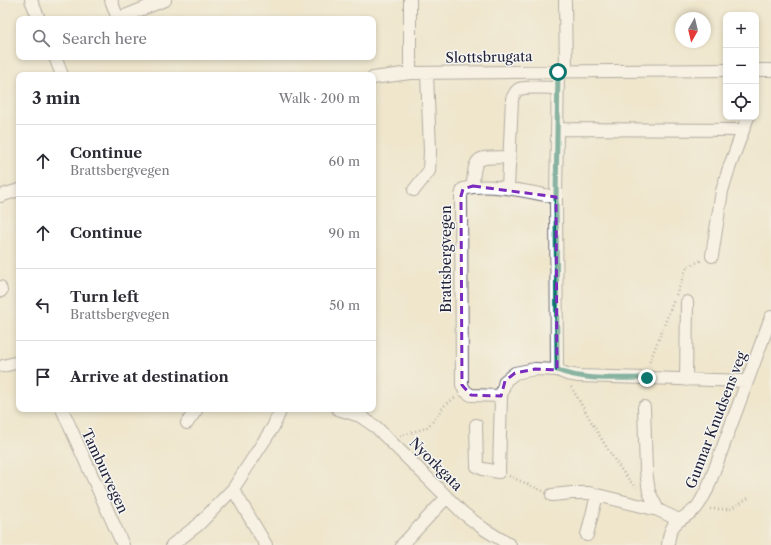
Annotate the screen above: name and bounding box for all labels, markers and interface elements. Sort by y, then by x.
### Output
north arrow [675,12,711,48]
map controls [723,12,759,120]
button: + [723,12,759,48]
search box [16,16,376,60]
icon: search [30,27,52,49]
text: Search here [62,29,147,48]
street label: Slottsbrugata [445,47,533,67]
button: − [723,48,759,84]
route start [549,63,567,81]
button: locate [723,84,759,120]
text: 3 min [32,88,81,108]
text: Walk · 200 m [279,90,360,106]
text: Continue [70,143,142,162]
icon: ahead [32,150,54,172]
text: 60 m [329,153,360,169]
text: Brattsbergvegen [70,162,170,178]
street label: Brattsbergvegen [437,205,455,313]
icon: ahead [32,222,54,244]
text: Continue [70,223,142,242]
text: 90 m [329,225,360,241]
text: Turn left [70,287,139,306]
icon: left [32,294,54,316]
text: 50 m [329,297,360,313]
text: Brattsbergvegen [70,306,170,322]
street label: Gunnar Knudsens veg [682,348,751,491]
icon: arrive [32,366,54,388]
text: Arrive at destination [70,367,229,386]
route end [638,369,656,387]
street label: Tamburvegen [78,426,133,516]
street label: Nyorkgata [406,434,467,495]

